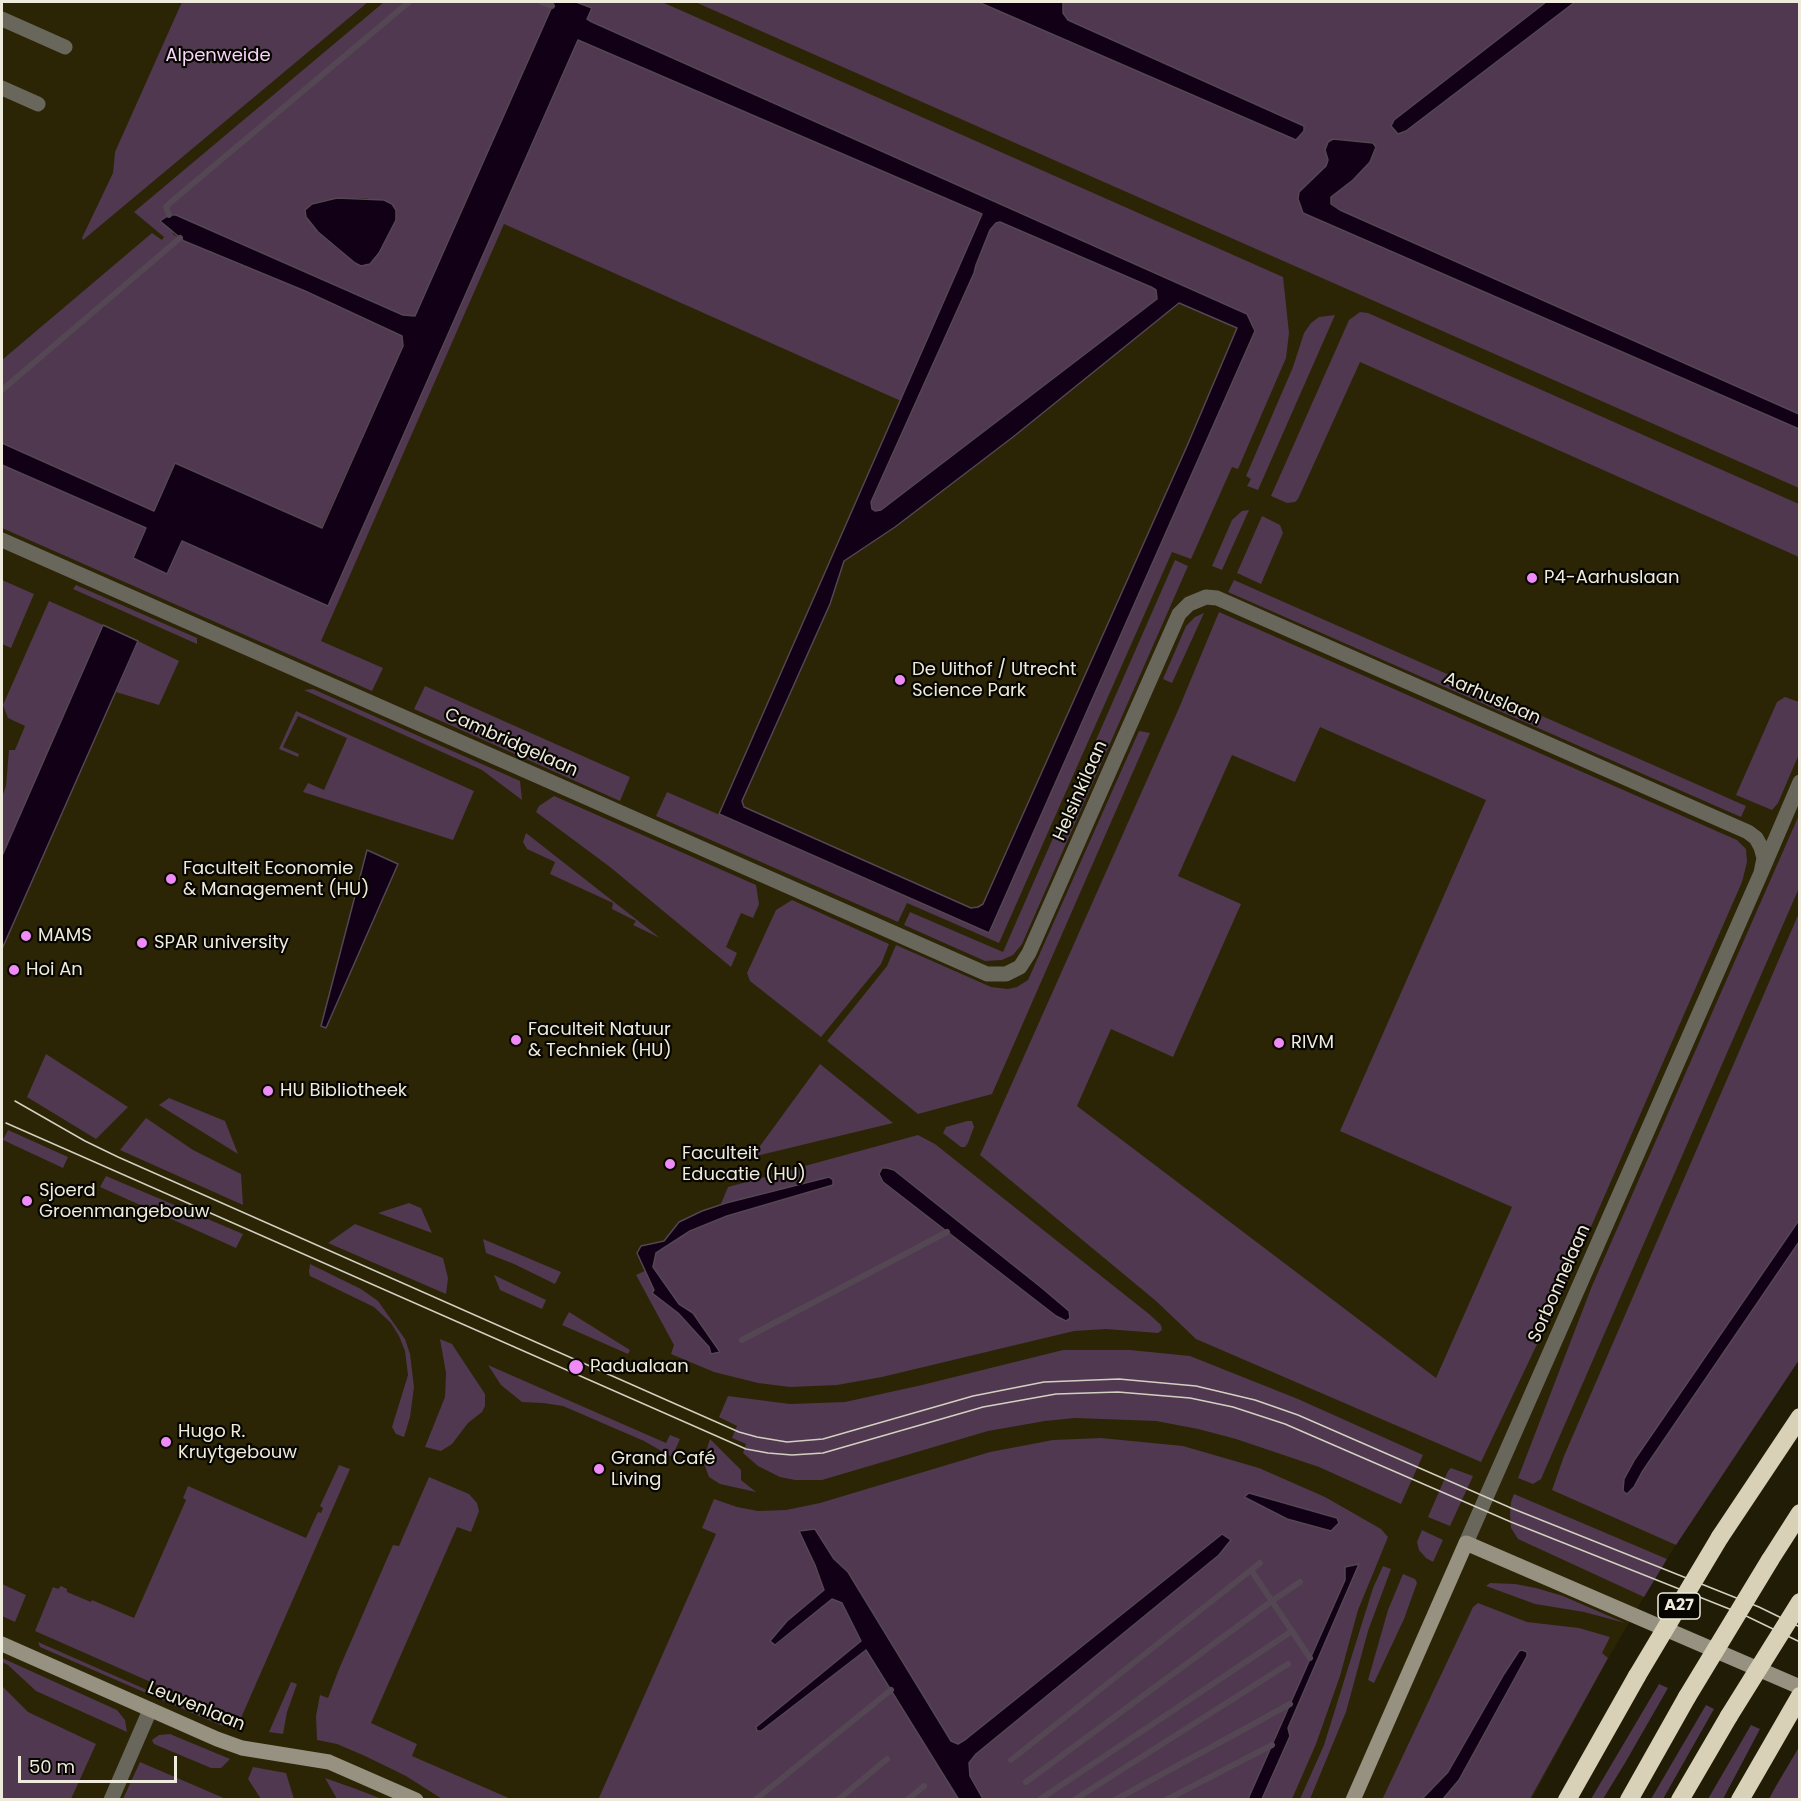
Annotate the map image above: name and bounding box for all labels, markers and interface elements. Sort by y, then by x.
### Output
park label: Alpenweide [165,45,271,67]
place label: P4-Aarhuslaan [1544,567,1679,589]
marker: P4-Aarhuslaan [1525,571,1539,585]
place label: De Uithof / Utrecht Science Park [912,659,1077,702]
street label: Aarhuslaan [1440,668,1544,730]
marker: De Uithof / Utrecht Science Park [893,673,907,687]
street label: Cambridgelaan [441,704,581,782]
street label: Helsinkilaan [1049,738,1113,844]
place label: Faculteit Economie & Management (HU) [183,858,369,900]
marker: Faculteit Economie & Management (HU) [164,872,178,886]
place label: MAMS [38,925,92,947]
marker: MAMS [19,929,33,943]
place label: SPAR university [154,932,289,954]
marker: SPAR university [135,936,149,950]
place label: Hoi An [26,959,83,981]
marker: Hoi An [7,963,21,977]
place label: Faculteit Natuur & Techniek (HU) [528,1019,672,1062]
place label: RIVM [1291,1032,1334,1054]
marker: Faculteit Natuur & Techniek (HU) [509,1033,523,1047]
marker: RIVM [1272,1036,1286,1050]
place label: HU Bibliotheek [280,1080,407,1102]
marker: HU Bibliotheek [261,1084,275,1098]
place label: Faculteit Educatie (HU) [682,1143,806,1186]
marker: Faculteit Educatie (HU) [663,1157,677,1171]
place label: Sjoerd Groenmangebouw [39,1180,209,1222]
marker: Sjoerd Groenmangebouw [20,1194,34,1208]
street label: Sorbonnelaan [1524,1222,1596,1346]
place label: Padualaan [590,1356,689,1378]
marker: Padualaan [567,1358,585,1376]
place label: Hugo R. Kruytgebouw [178,1421,297,1464]
marker: Hugo R. Kruytgebouw [159,1435,173,1449]
place label: Grand Café Living [611,1448,716,1490]
marker: Grand Café Living [592,1462,606,1476]
road number: A27 [1658,1593,1700,1619]
street label: Leuvenlaan [144,1678,248,1736]
scale bar [21,1744,180,1782]
text: 50 m [29,1754,75,1779]

